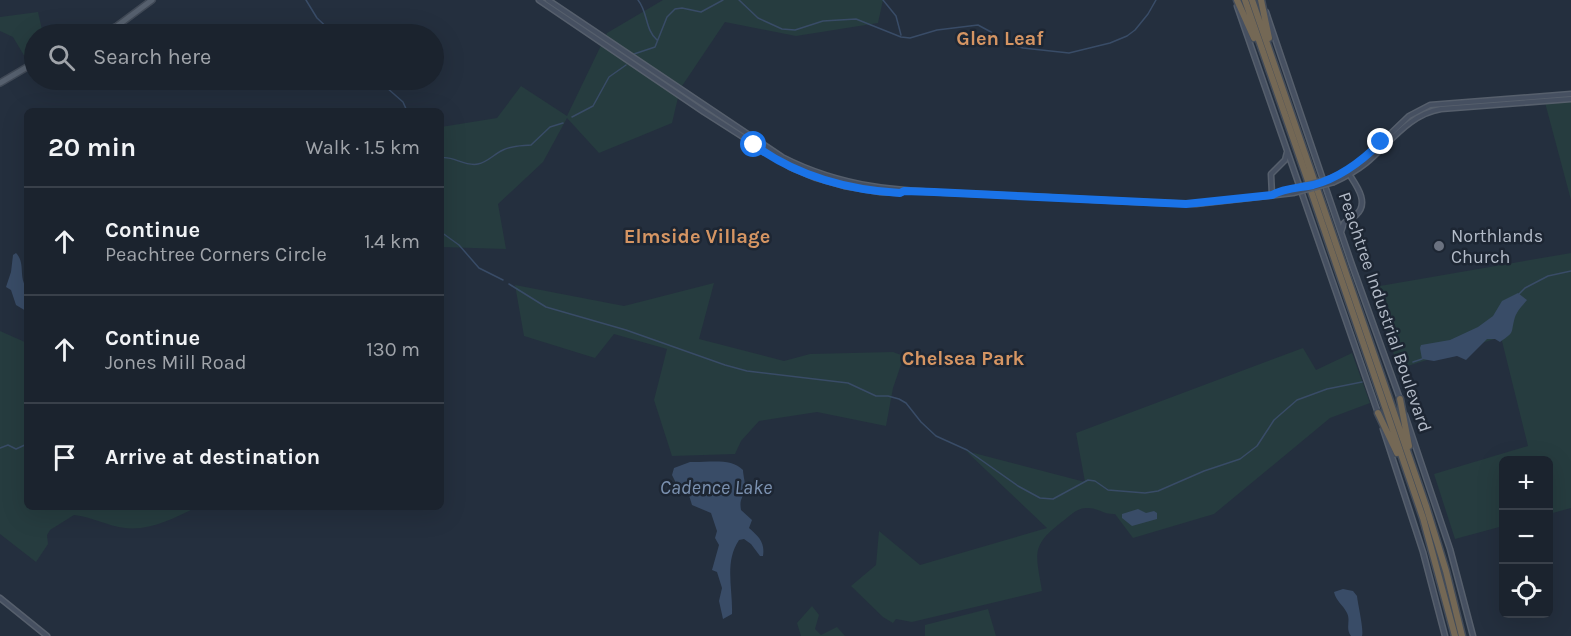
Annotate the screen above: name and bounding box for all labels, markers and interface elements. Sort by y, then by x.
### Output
search box [24,24,444,90]
district label: Glen Leaf [956,27,1044,50]
icon: search [45,41,78,74]
text: Search here [93,44,211,70]
route end [1367,128,1393,154]
route start [740,131,766,157]
text: 20 min [48,132,136,163]
text: Walk · 1.5 km [306,136,420,159]
street label: Peachtree Industrial Boulevard [1334,189,1436,435]
text: Continue [105,217,200,243]
icon: ahead [48,225,81,258]
district label: Elmside Village [624,225,770,248]
place label: Northlands Church [1451,225,1543,268]
text: 1.4 km [364,230,420,253]
marker: Northlands Church [1432,239,1446,253]
text: Peachtree Corners Circle [105,243,327,266]
text: Continue [105,325,200,351]
icon: ahead [48,333,81,366]
text: 130 m [366,338,420,361]
district label: Chelsea Park [902,347,1025,370]
text: Jones Mill Road [105,351,247,374]
icon: arrive [48,441,81,474]
text: Arrive at destination [105,444,320,470]
map controls [1499,456,1553,618]
button: + [1499,456,1553,510]
water label: Cadence Lake [660,476,772,499]
button: − [1499,510,1553,564]
button: locate [1499,564,1553,618]

